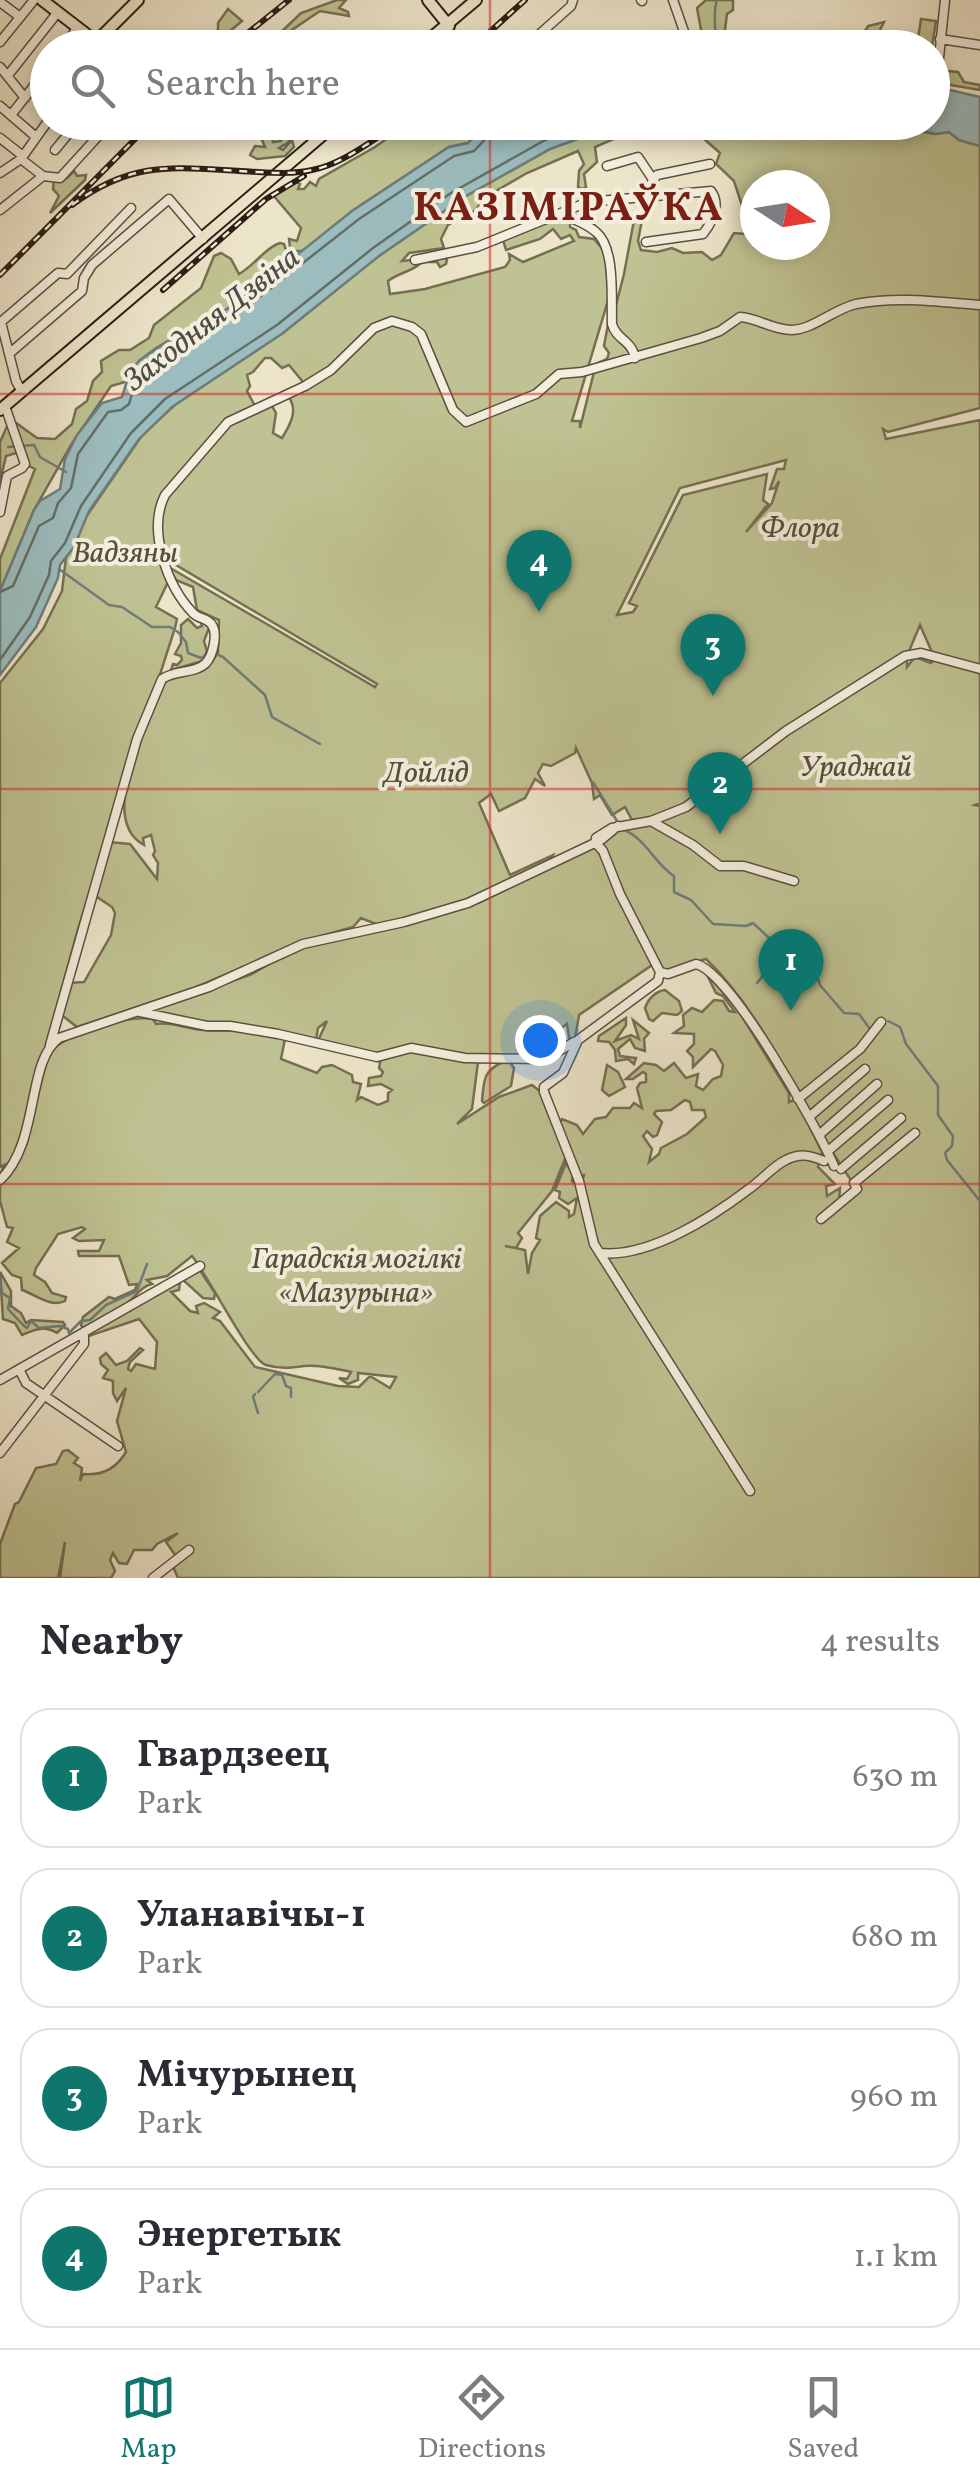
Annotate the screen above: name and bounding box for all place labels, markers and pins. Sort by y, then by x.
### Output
pin: 4 [506,530,572,612]
pin: 3 [680,614,746,696]
pin: 2 [688,752,752,834]
pin: 1 [758,928,824,1011]

